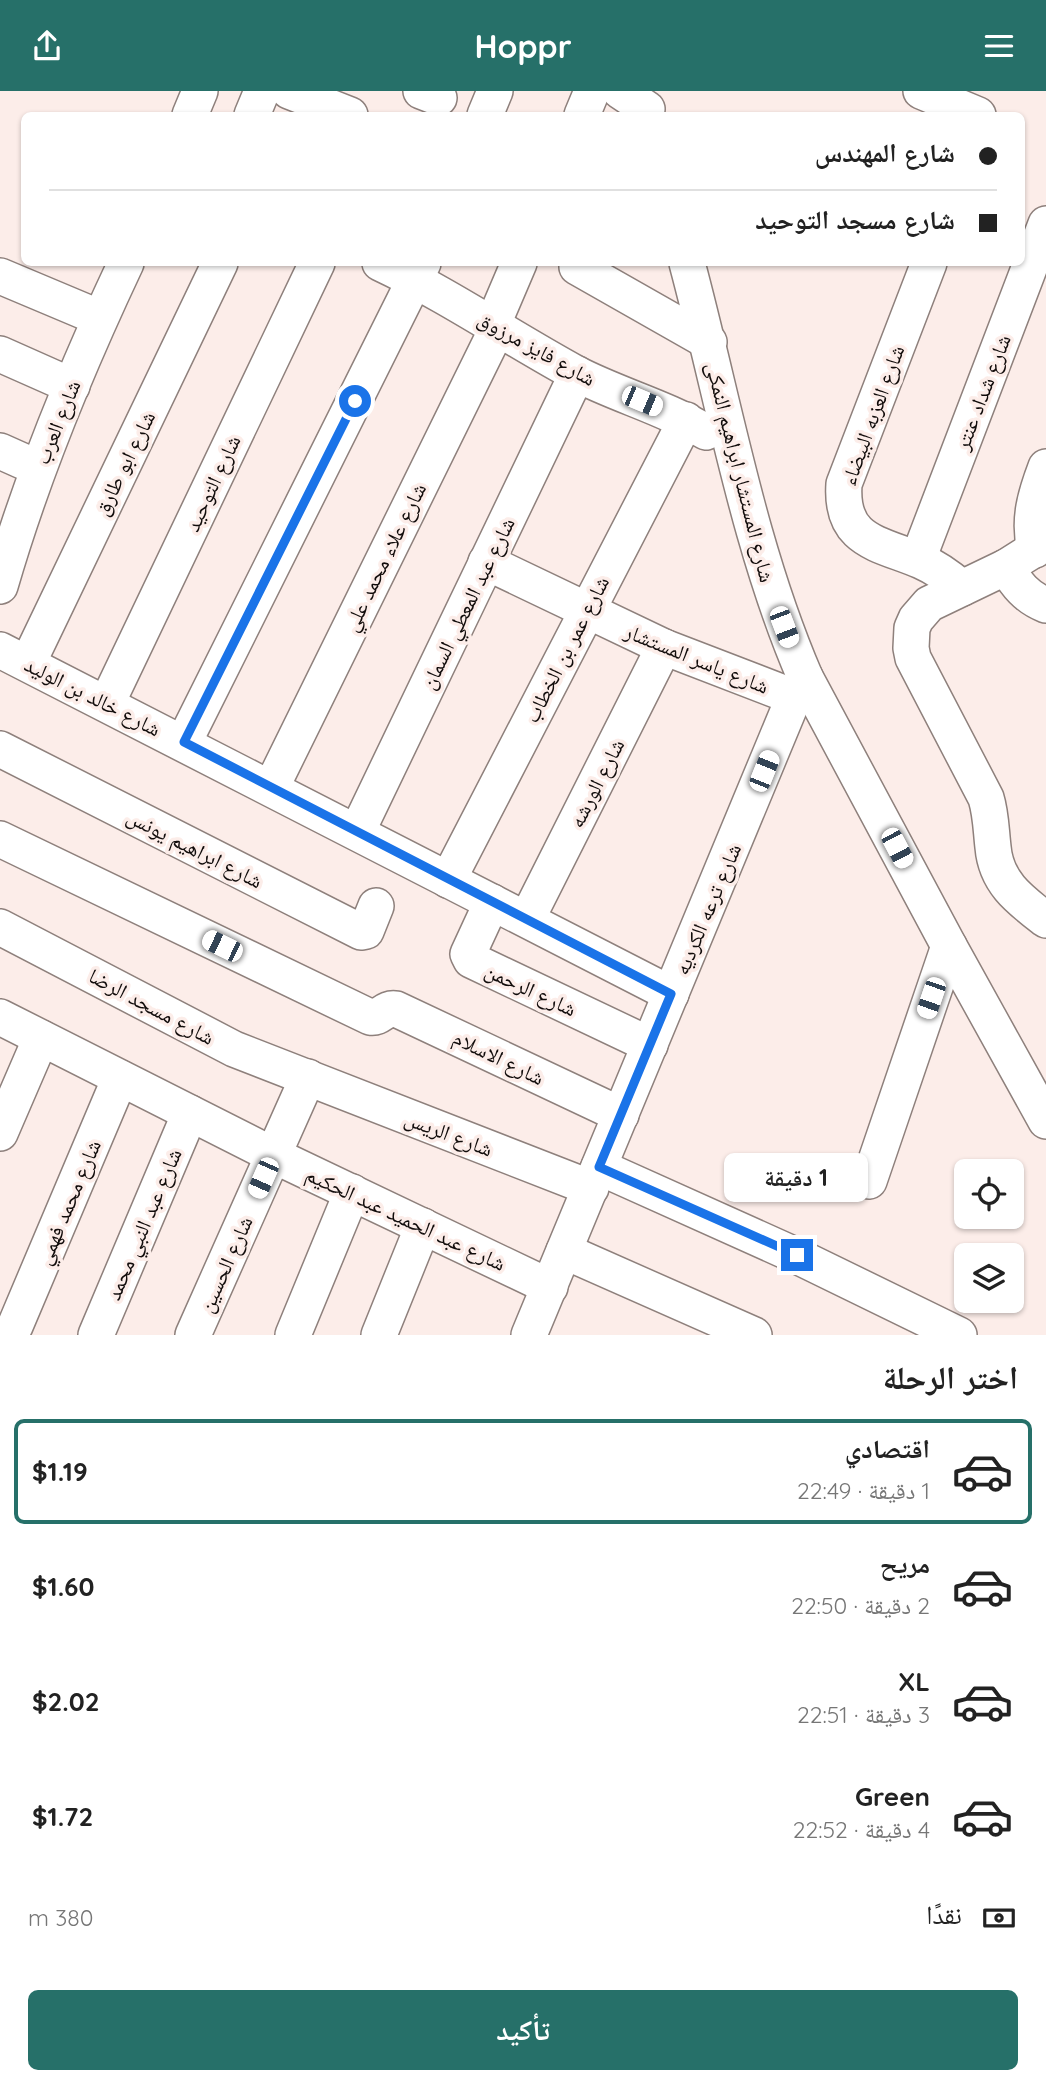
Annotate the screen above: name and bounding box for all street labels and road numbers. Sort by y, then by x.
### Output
street label: شارع فايز مرزوق [473,305,601,392]
street label: شارع شداد عنتر [948,331,1017,455]
street label: شارع العزبه البيضاء [835,341,910,489]
street label: شارع المستشار ابراهيم النمكى [699,359,781,585]
street label: شارع العرب [28,376,87,468]
street label: شارع ابو طارق [88,407,161,520]
street label: شارع التوحيد [178,431,247,536]
street label: شارع علاء محمد علي [337,478,435,637]
street label: شارع عبد المعطي السمان [414,513,524,695]
street label: شارع عمر بن الخطاب [518,571,615,727]
street label: شارع ياسر المستشار [620,617,773,700]
street label: شارع خالد بن الوليد [20,650,166,742]
street label: شارع الورشه [563,734,630,832]
street label: شارع ابراهيم يونس [122,803,267,895]
street label: شارع ترعه الكرديه [668,839,747,979]
street label: شارع الرحمن [481,957,581,1022]
street label: شارع مسجد الرضا [84,962,219,1051]
street label: شارع الاسلام [448,1024,549,1092]
street label: شارع الريس [401,1104,497,1163]
street label: شارع محمد فهمي [30,1135,110,1270]
street label: شارع عبد النبي محمد [99,1144,191,1305]
street label: شارع عبد الحميد عبد الحكيم [301,1160,510,1278]
street label: شارع الحسين [192,1212,259,1317]

